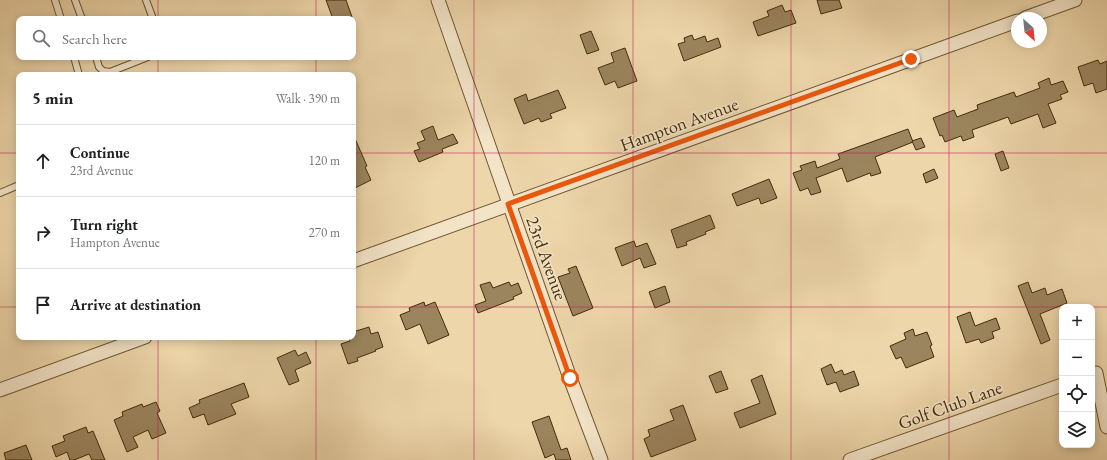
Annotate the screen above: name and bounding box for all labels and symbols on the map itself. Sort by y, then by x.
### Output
north arrow [1011,12,1047,48]
route end [902,50,920,68]
street label: Hampton Avenue [617,92,741,156]
street label: 23rd Avenue [521,213,573,303]
route start [561,369,579,387]
street label: Golf Club Lane [895,376,1005,434]

